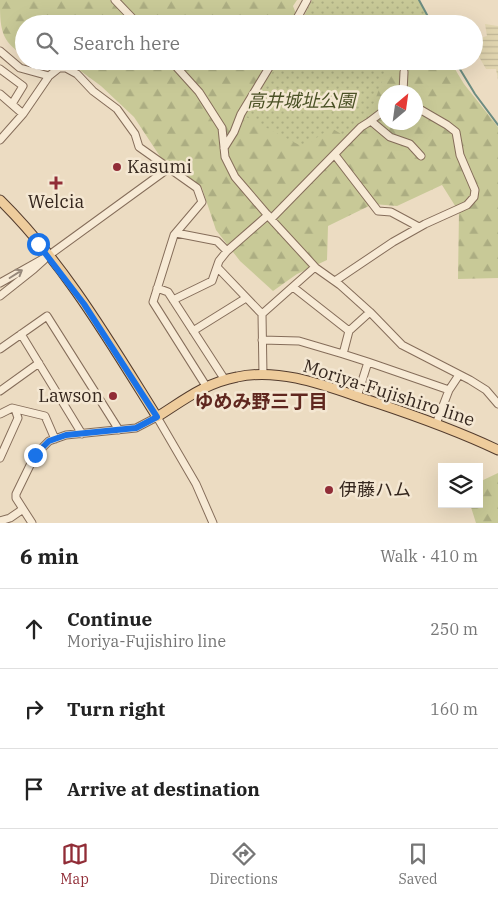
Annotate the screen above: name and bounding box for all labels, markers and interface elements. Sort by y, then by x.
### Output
search box [15,15,483,70]
icon: search [33,29,61,57]
text: Search here [73,31,180,55]
north arrow [378,85,423,130]
park label: 高井城址公園 [247,89,358,112]
place label: Kasumi [127,155,192,178]
marker: Kasumi [111,161,123,173]
marker: Welcia [50,177,62,189]
place label: Welcia [28,190,84,213]
route start [27,233,50,256]
one-way arrow [8,268,22,278]
street label: Moriya-Fujishiro line [300,354,478,431]
place label: Lawson [38,384,103,407]
district label: ゆめみ野三丁目 [194,389,328,413]
marker: Lawson [107,390,119,402]
route end [24,444,47,467]
map controls [438,463,483,508]
button: layers [438,463,483,508]
place label: 伊藤ハム [339,478,411,501]
marker: 伊藤ハム [323,484,335,496]
text: 6 min [20,542,79,570]
text: Walk · 410 m [380,546,478,566]
text: Continue [67,607,152,631]
icon: ahead [20,615,48,643]
text: 250 m [430,619,478,639]
text: Moriya-Fujishiro line [67,631,226,651]
icon: right [20,695,48,723]
text: Turn right [67,697,165,721]
text: 160 m [430,699,478,719]
icon: arrive [20,775,48,803]
text: Arrive at destination [67,777,260,801]
tab: Map [60,840,89,888]
tab: Directions [209,840,278,888]
tab: Saved [398,840,438,888]

